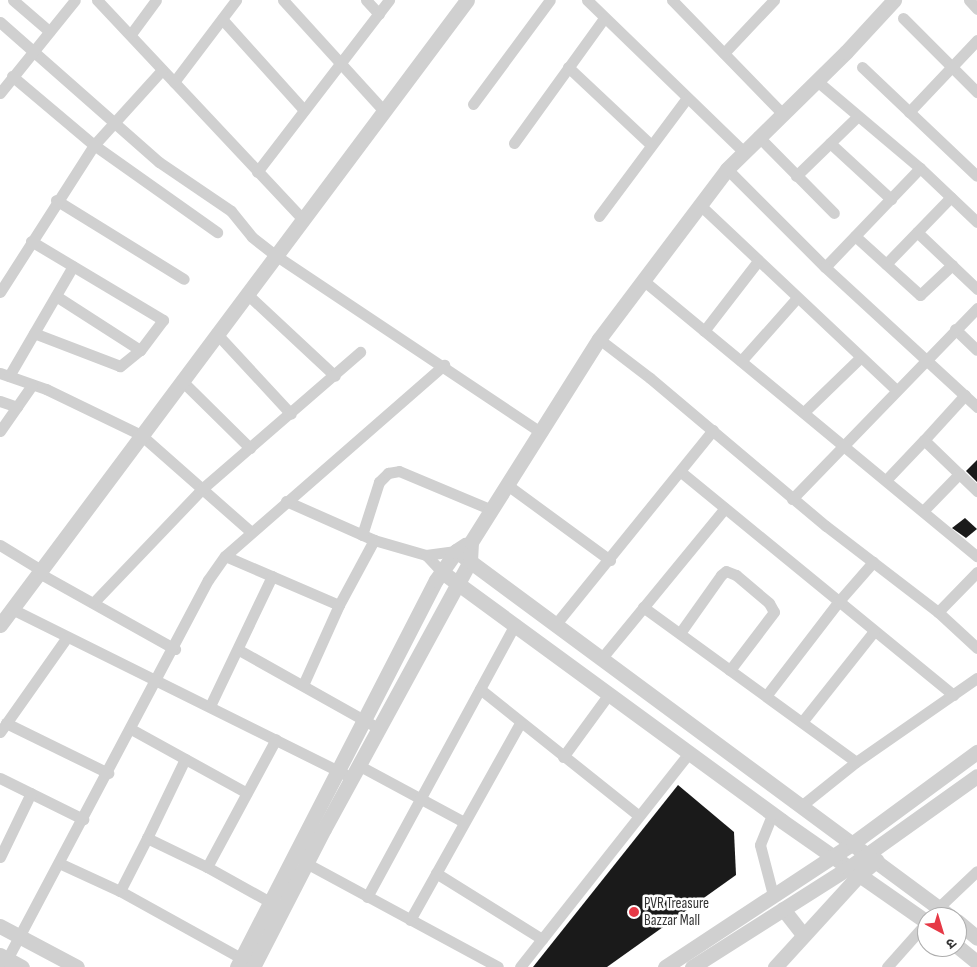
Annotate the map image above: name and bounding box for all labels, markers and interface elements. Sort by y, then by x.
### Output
place label: PVR Treasure Bazzar Mall [644,894,709,929]
marker: PVR Treasure Bazzar Mall [628,906,640,918]
north arrow [917,907,967,957]
text: उ [943,934,960,952]

